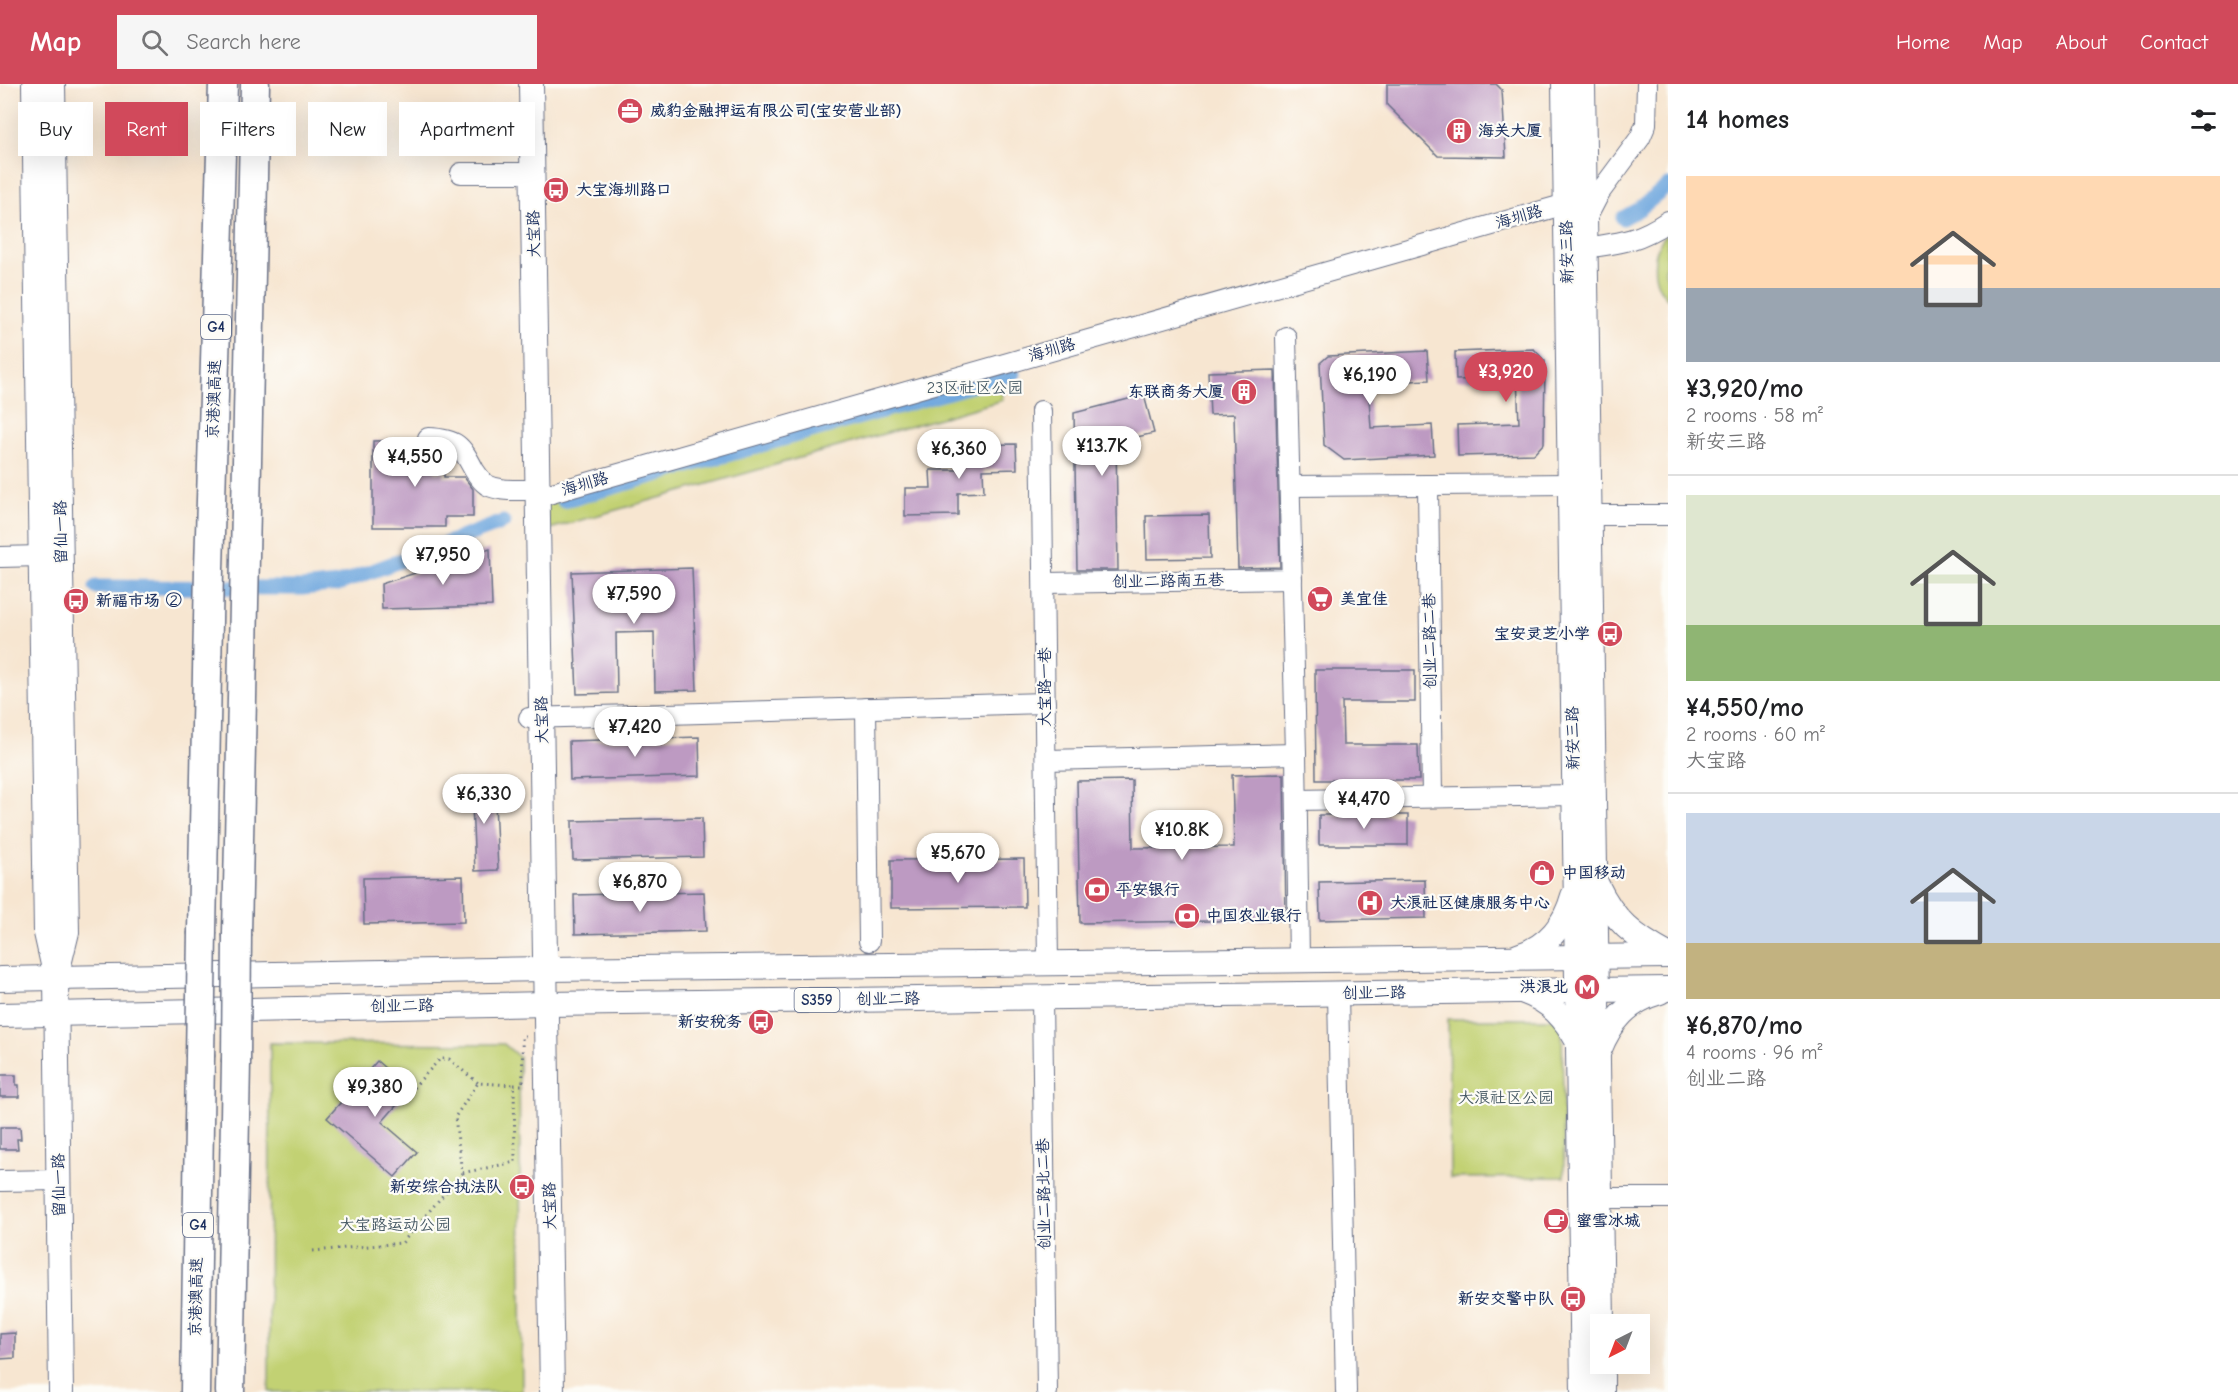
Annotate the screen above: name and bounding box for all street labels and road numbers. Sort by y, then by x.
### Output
street label: 海圳路 [1493,202,1545,232]
street label: 大宝路 [525,210,543,258]
street label: 新安三路 [1557,220,1577,284]
road number: G4 [201,315,231,339]
street label: 海圳路 [1026,335,1078,365]
street label: 京港澳高速 [204,359,224,439]
street label: 海圳路 [559,469,611,499]
street label: 留仙一路 [51,500,71,564]
street label: 创业二路南五巷 [1112,571,1224,591]
street label: 创业二路二巷 [1420,593,1440,689]
street label: 大宝路一巷 [1036,647,1054,727]
street label: 大宝路 [533,696,551,744]
street label: 新安三路 [1563,706,1583,770]
street label: 创业二路 [1342,983,1406,1003]
road number: S359 [794,988,840,1012]
street label: 创业二路 [856,989,920,1009]
street label: 创业二路 [370,996,434,1016]
street label: 创业二路北二巷 [1034,1138,1054,1250]
street label: 留仙一路 [49,1153,69,1217]
street label: 大宝路 [541,1182,559,1230]
road number: G4 [183,1213,213,1237]
street label: 京港澳高速 [186,1257,206,1337]

